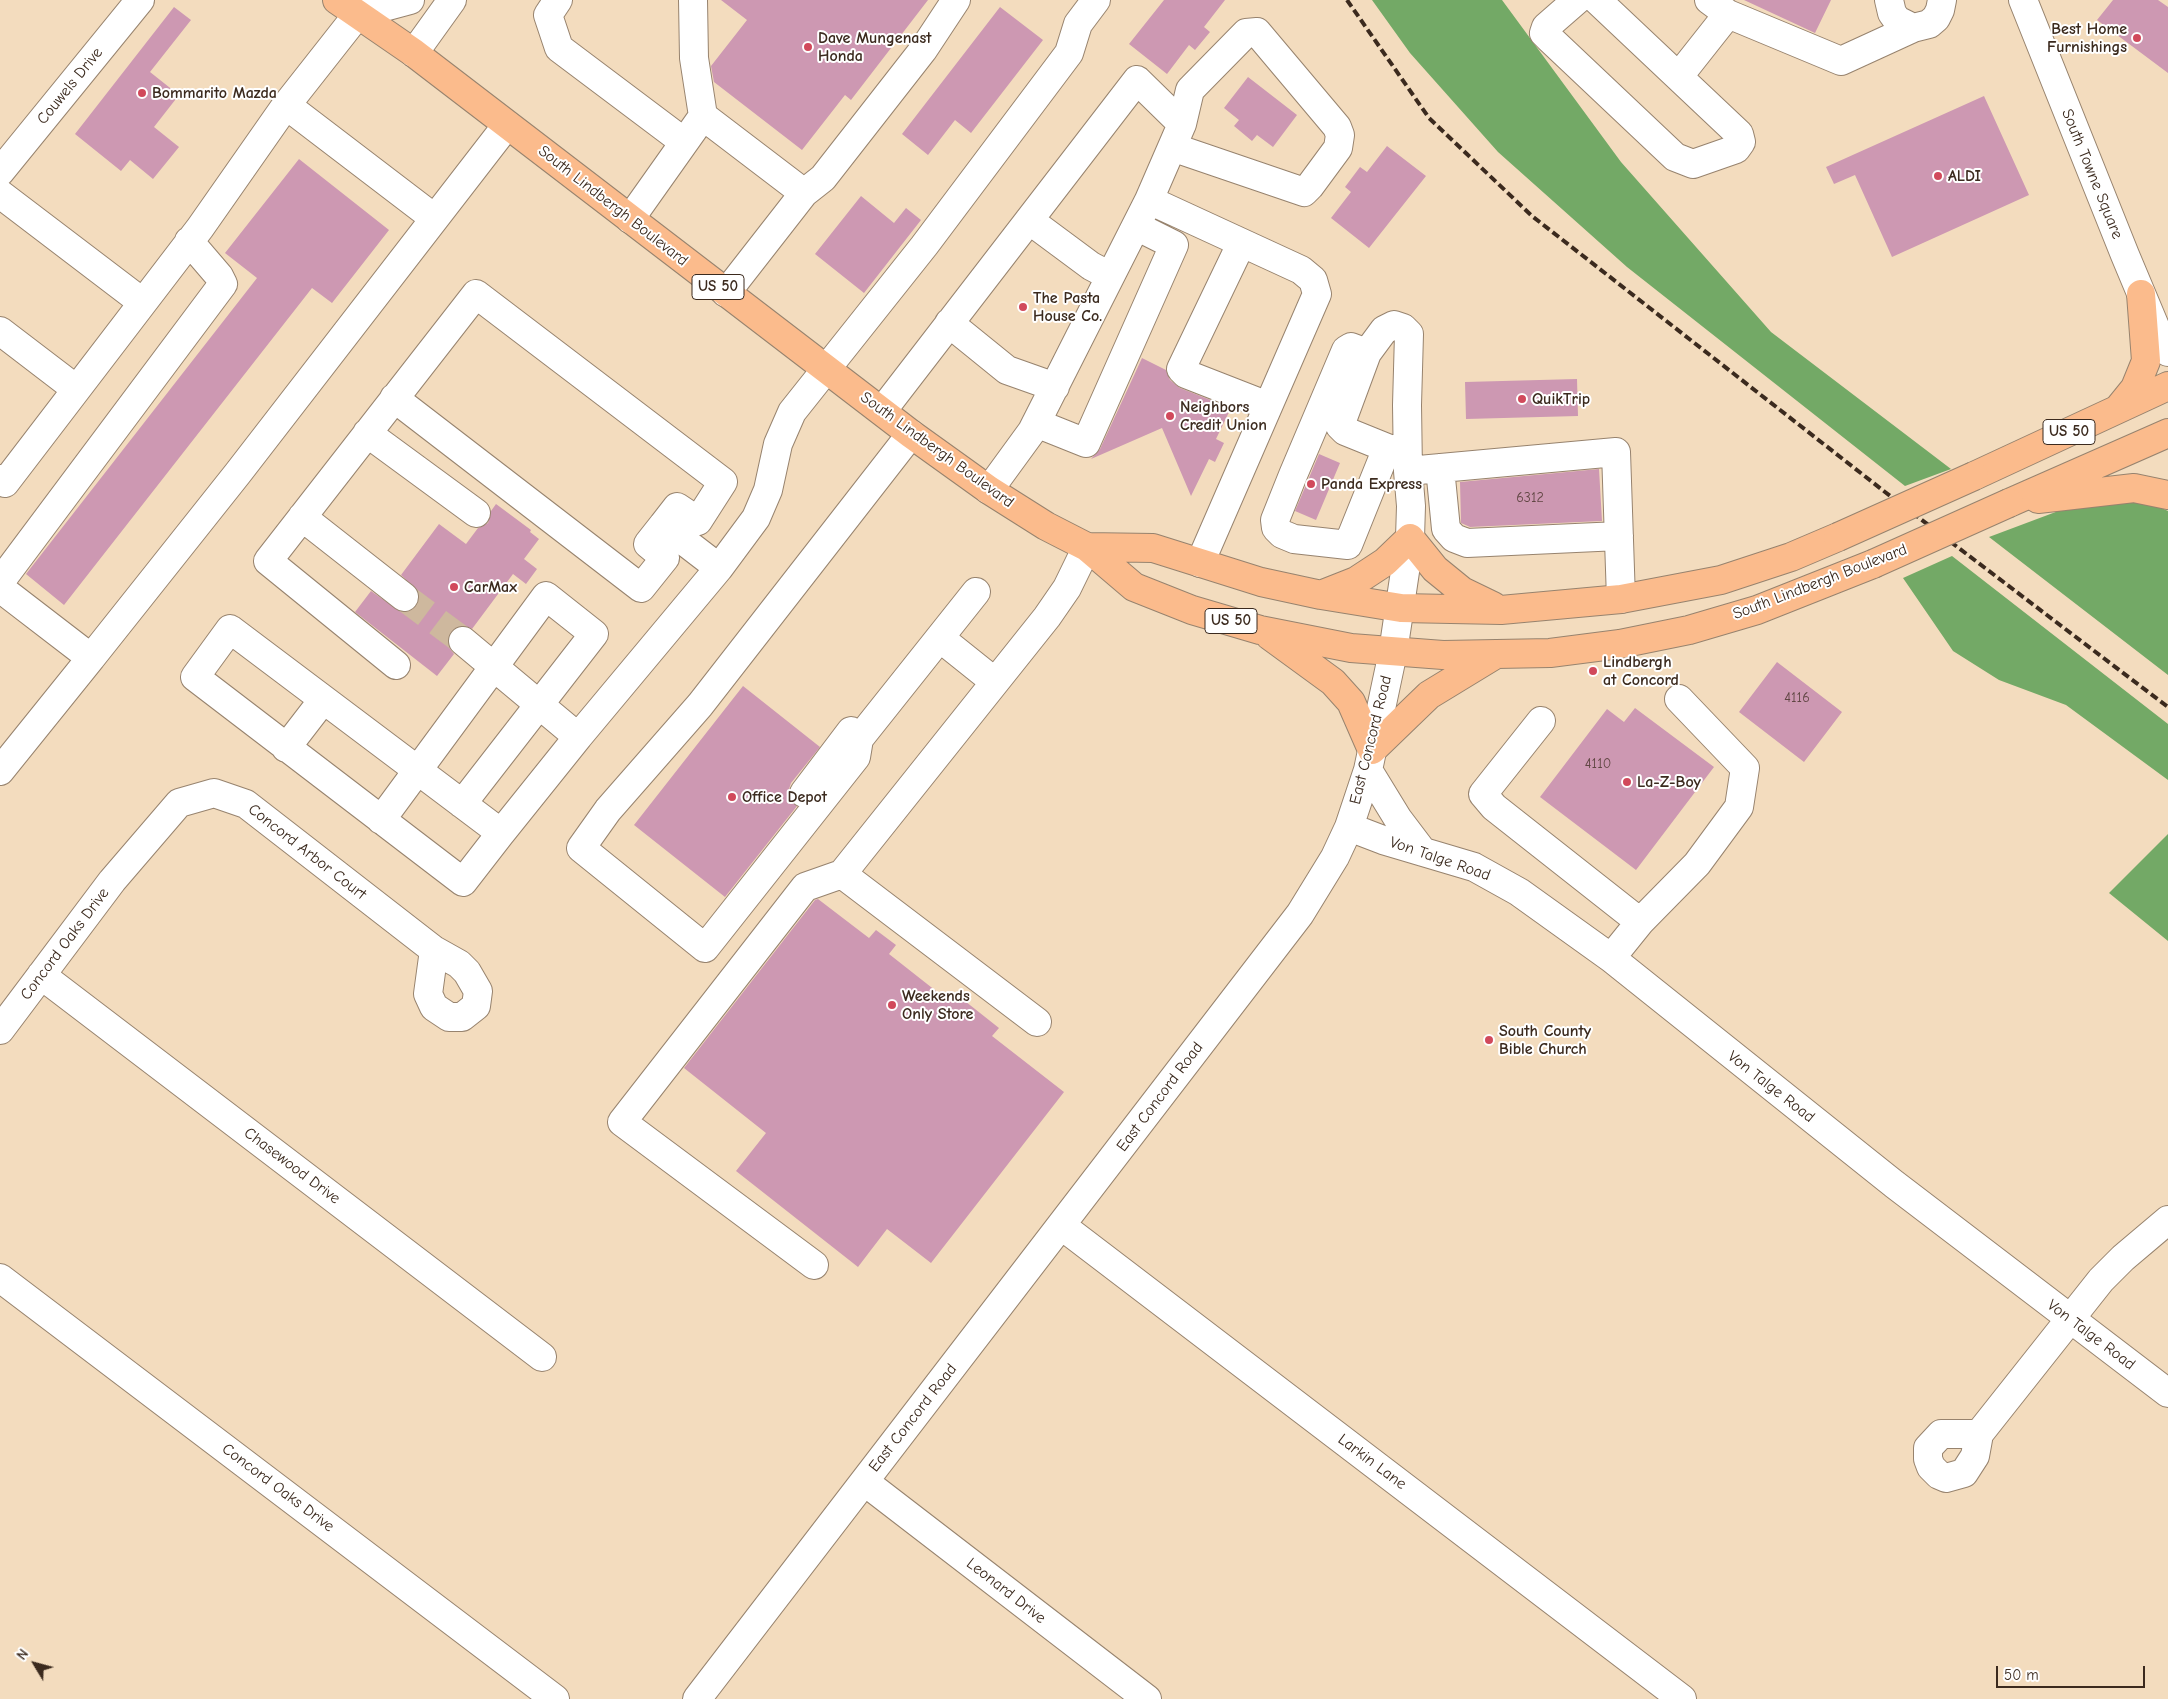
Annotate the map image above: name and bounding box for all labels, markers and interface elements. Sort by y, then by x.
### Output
place label: Best Home Furnishings [2047,19,2127,57]
place label: Dave Mungenast Honda [818,28,932,66]
marker: Best Home Furnishings [2131,32,2143,44]
marker: Dave Mungenast Honda [802,41,814,53]
street label: Couwels Drive [33,44,107,128]
place label: Bommarito Mazda [152,83,277,103]
marker: Bommarito Mazda [136,87,148,99]
street label: South Towne Square [2057,106,2127,242]
street label: South Lindbergh Boulevard [534,142,692,270]
place label: ALDI [1948,166,1981,186]
marker: ALDI [1932,170,1944,182]
road number: US 50 [692,274,744,300]
place label: The Pasta House Co. [1033,288,1102,326]
marker: The Pasta House Co. [1017,301,1029,313]
street label: South Lindbergh Boulevard [857,388,1017,512]
place label: QuikTrip [1532,389,1590,409]
marker: QuikTrip [1516,393,1528,405]
place label: Neighbors Credit Union [1180,397,1267,435]
marker: Neighbors Credit Union [1164,410,1176,422]
road number: US 50 [2043,420,2095,444]
place label: Panda Express [1321,474,1422,494]
marker: Panda Express [1305,478,1317,490]
house number: 6312 [1516,490,1544,506]
street label: South Lindbergh Boulevard [1730,540,1910,624]
place label: CarMax [464,577,517,597]
marker: CarMax [448,581,460,593]
road number: US 50 [1205,608,1257,634]
place label: Lindbergh at Concord [1603,652,1679,690]
marker: Lindbergh at Concord [1587,665,1599,677]
street label: East Concord Road [1346,674,1396,806]
house number: 4116 [1784,690,1810,706]
house number: 4110 [1585,756,1611,772]
place label: La-Z-Boy [1637,772,1701,792]
marker: La-Z-Boy [1621,776,1633,788]
place label: Office Depot [742,787,827,807]
marker: Office Depot [726,791,738,803]
street label: Concord Arbor Court [244,800,370,904]
street label: Von Talge Road [1387,833,1493,885]
street label: Concord Oaks Drive [16,884,114,1004]
place label: Weekends Only Store [902,986,973,1024]
marker: Weekends Only Store [886,999,898,1011]
place label: South County Bible Church [1499,1021,1591,1059]
marker: South County Bible Church [1483,1034,1495,1046]
street label: East Concord Road [1113,1038,1207,1156]
street label: Von Talge Road [1724,1047,1818,1127]
street label: Chasewood Drive [240,1124,344,1208]
street label: Von Talge Road [2043,1296,2139,1374]
street label: East Concord Road [865,1360,961,1476]
street label: Larkin Lane [1334,1430,1410,1494]
street label: Concord Oaks Drive [218,1439,338,1537]
street label: Leonard Drive [962,1554,1050,1628]
north arrow [10,1639,60,1689]
text: N [13,1646,32,1663]
scale bar [1998,1656,2147,1688]
text: 50 m [2004,1666,2039,1684]

